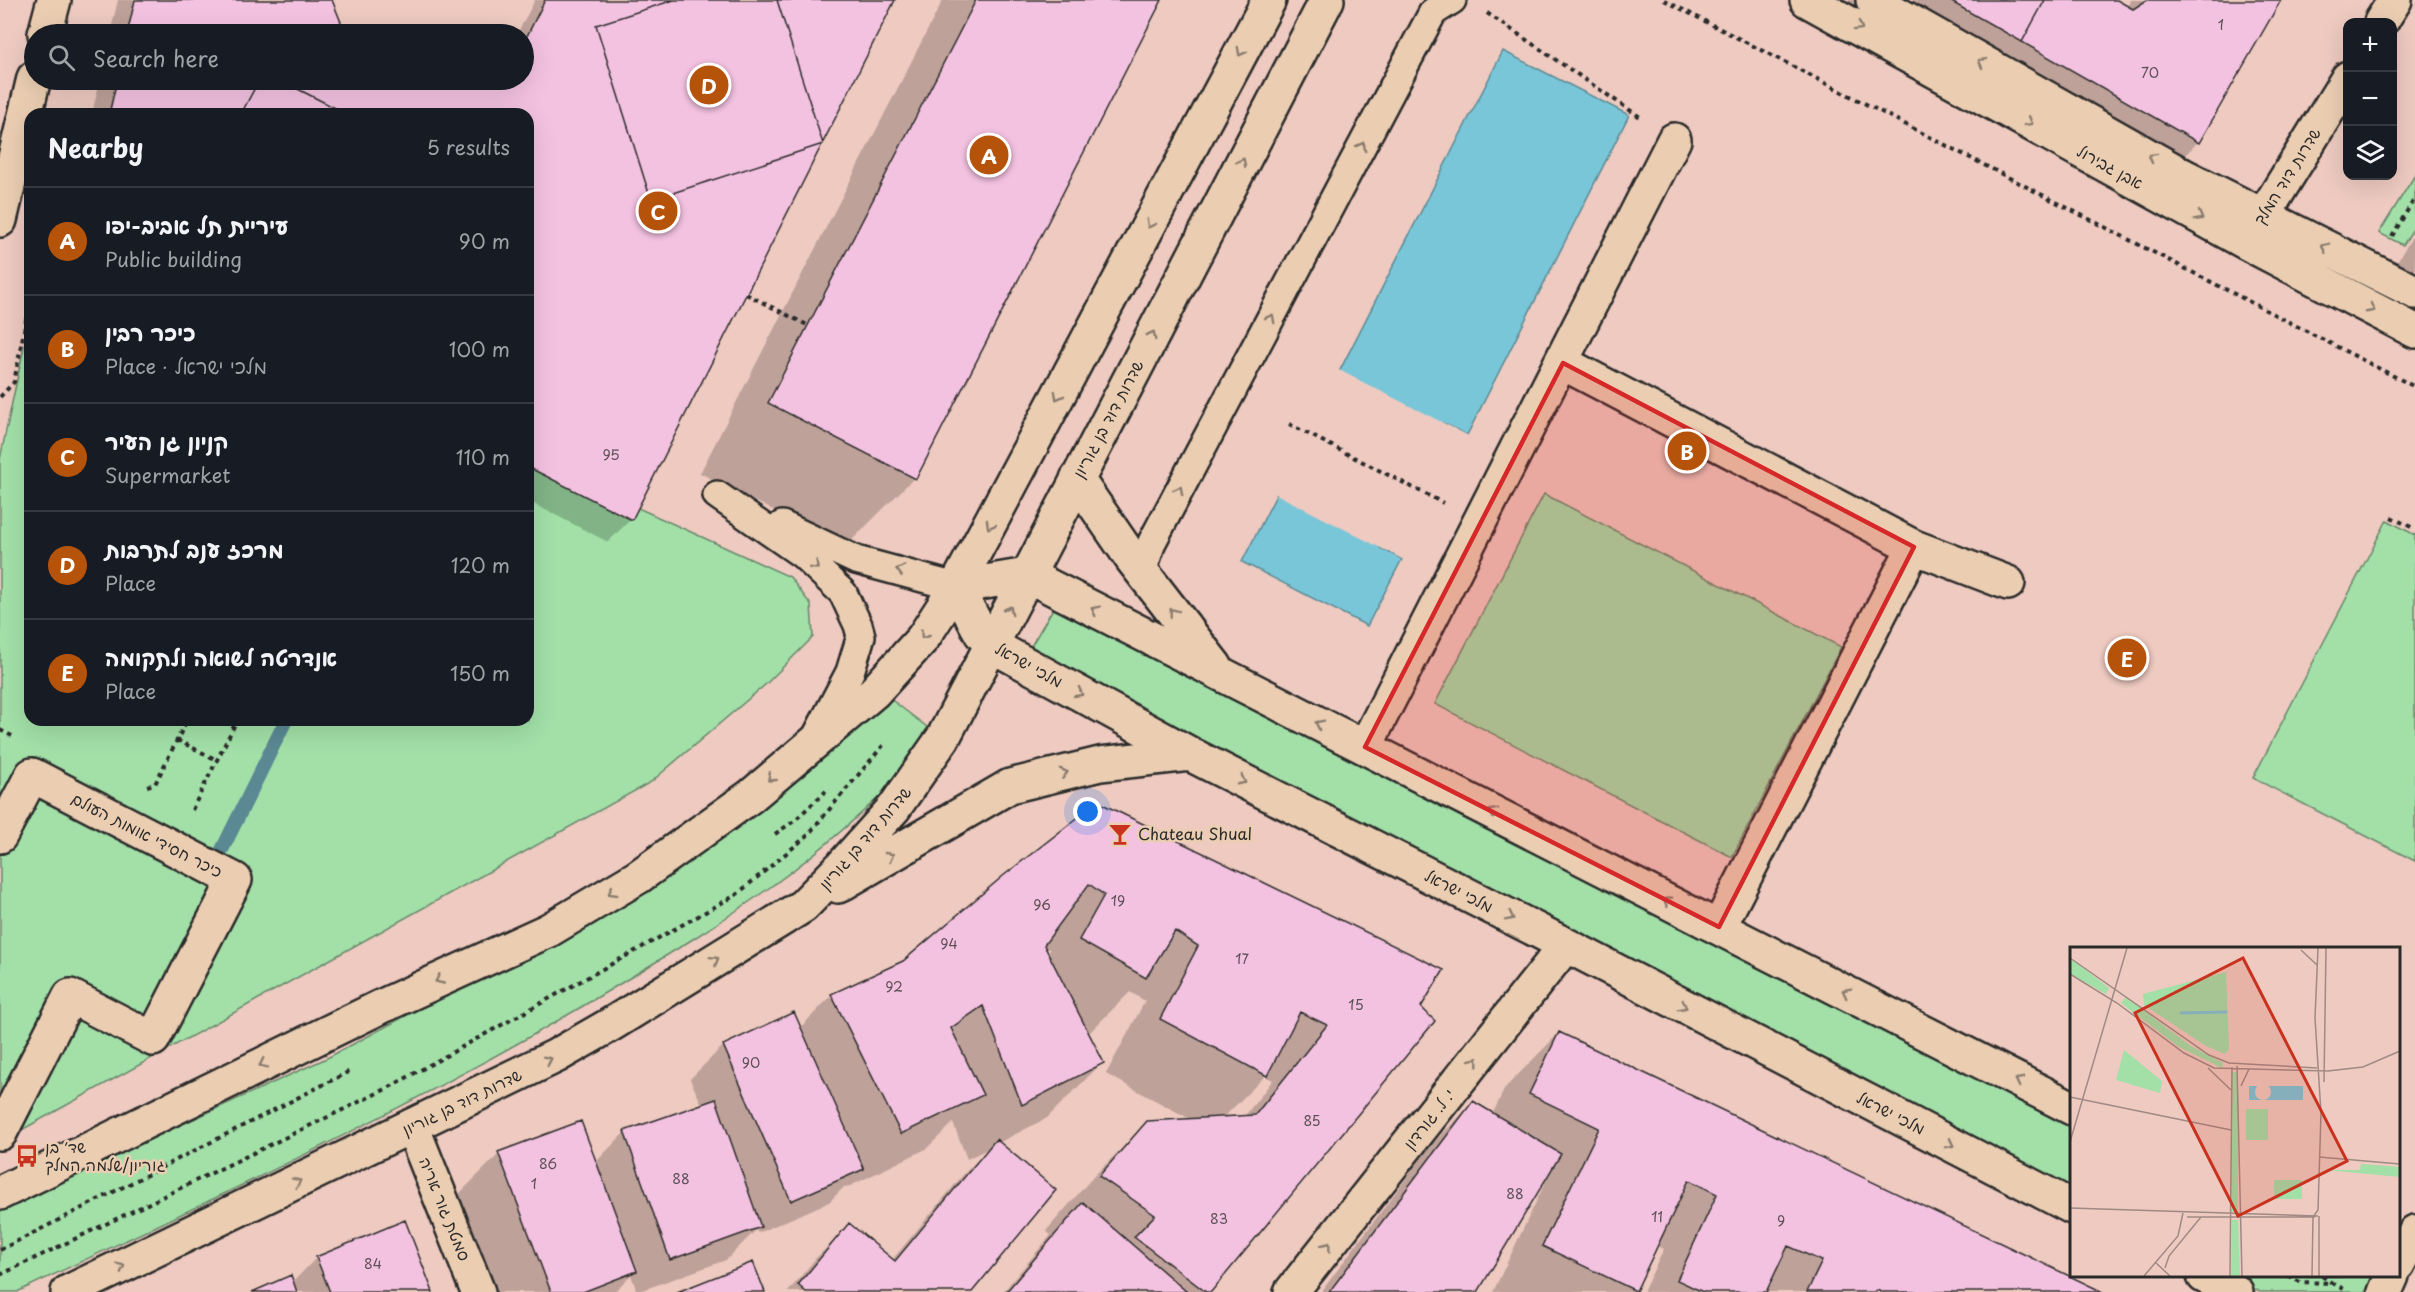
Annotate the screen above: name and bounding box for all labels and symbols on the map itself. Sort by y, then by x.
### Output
house number: 1 [2218,14,2224,35]
one-way arrow [1853,20,1863,31]
one-way arrow [1237,45,1248,56]
one-way arrow [1978,58,1988,69]
pin: D [690,62,728,107]
house number: 70 [2141,62,2159,83]
one-way arrow [2023,115,2033,126]
street label: שדרות דוד המלך [2247,122,2326,229]
pin: A [970,132,1008,178]
street label: אבן גבירול [2073,138,2148,194]
one-way arrow [1355,142,1366,152]
one-way arrow [2148,153,2158,165]
one-way arrow [1235,158,1246,169]
pin: C [638,188,678,234]
one-way arrow [2193,210,2204,221]
one-way arrow [1146,218,1157,228]
one-way arrow [2320,243,2331,255]
one-way arrow [2365,302,2376,313]
one-way arrow [1263,313,1275,324]
one-way arrow [1145,331,1156,342]
street label: שדרות דוד בן גוריון [1066,355,1148,482]
one-way arrow [1054,390,1065,400]
pin: B [1668,428,1706,474]
house number: 95 [602,444,620,465]
one-way arrow [1172,486,1183,497]
one-way arrow [986,519,997,530]
one-way arrow [808,559,819,570]
one-way arrow [895,565,906,577]
one-way arrow [1002,606,1013,616]
one-way arrow [1091,606,1102,617]
one-way arrow [1170,608,1181,619]
one-way arrow [920,629,931,640]
street label: מלכי ישראל [991,636,1068,693]
pin: E [2108,636,2146,680]
one-way arrow [1073,686,1083,697]
one-way arrow [1315,719,1326,731]
one-way arrow [1059,767,1069,780]
one-way arrow [767,771,778,782]
one-way arrow [1236,774,1247,785]
street label: שדרות דוד בן גוריון [812,780,916,895]
street label: כיכר חסידי אומות העולם [68,786,227,883]
your location [1073,797,1102,826]
one-way arrow [1489,808,1499,819]
bar icon: Chateau Shual [1107,821,1133,847]
place label: Chateau Shual [1138,821,1252,845]
one-way arrow [883,852,894,863]
street label: מלכי ישראל [1421,863,1498,918]
one-way arrow [608,885,618,896]
house number: 19 [1111,890,1125,911]
house number: 96 [1033,894,1051,915]
one-way arrow [1662,896,1673,908]
one-way arrow [1504,909,1515,921]
house number: 94 [940,933,958,954]
inset map [2070,947,2400,1277]
house number: 17 [1235,948,1249,969]
one-way arrow [709,956,719,968]
one-way arrow [434,973,445,985]
house number: 92 [885,976,903,997]
one-way arrow [1842,988,1852,999]
house number: 15 [1348,994,1364,1015]
one-way arrow [1677,999,1688,1010]
house number: 90 [742,1052,760,1073]
one-way arrow [541,1056,552,1067]
one-way arrow [1467,1056,1478,1067]
one-way arrow [258,1057,269,1069]
street label: שדרות דוד בן גוריון [398,1062,526,1141]
one-way arrow [2015,1077,2026,1088]
street label: י. ל. גורדון [1397,1083,1460,1154]
street label: מלכי ישראל [1853,1085,1930,1140]
house number: 85 [1303,1110,1321,1131]
place label: שד׳ בן גוריון/שלמה המלך [45,1134,165,1176]
one-way arrow [1943,1137,1954,1148]
bus stop icon: שד׳ בן גוריון/שלמה המלך [14,1143,40,1169]
street label: סמטת גור אריה [414,1153,478,1264]
house number: 86 [539,1153,557,1174]
house number: 88 [672,1168,690,1189]
house number: 1 [531,1173,537,1194]
one-way arrow [290,1177,301,1189]
house number: 88 [1506,1183,1524,1204]
house number: 11 [1651,1206,1663,1227]
house number: 83 [1210,1208,1228,1229]
house number: 9 [1777,1210,1785,1231]
one-way arrow [1320,1242,1331,1253]
house number: 84 [364,1253,382,1274]
one-way arrow [115,1262,126,1274]

